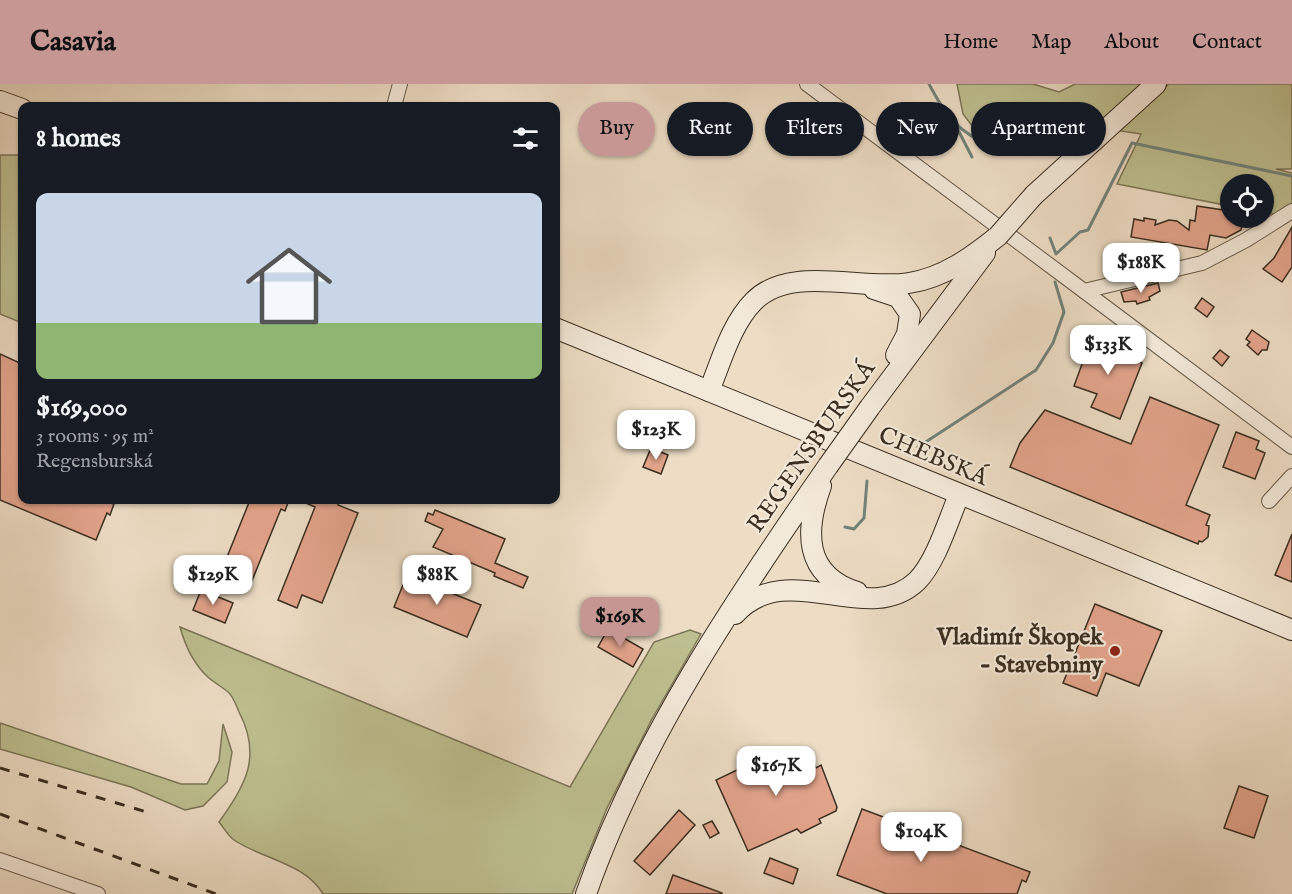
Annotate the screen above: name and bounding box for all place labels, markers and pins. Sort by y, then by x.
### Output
pin: $188K [1099,243,1183,294]
pin: $133K [1066,325,1150,376]
pin: $123K [614,410,698,461]
pin: $129K [171,555,255,606]
pin: $88K [401,555,473,606]
pin: $169K [578,597,662,648]
place label: Vladimír Škopek – Stavebniny [936,622,1104,681]
marker: Vladimír Škopek – Stavebniny [1108,644,1122,658]
pin: $167K [734,746,818,797]
pin: $104K [879,812,963,863]

